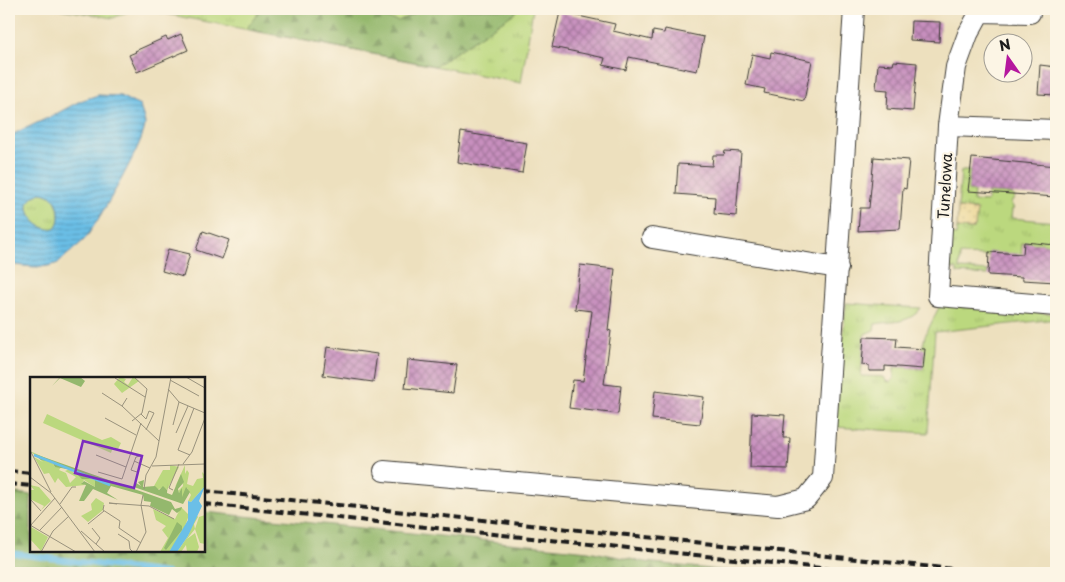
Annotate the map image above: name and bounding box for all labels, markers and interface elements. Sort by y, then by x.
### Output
north arrow [982,32,1032,82]
text: N [997,33,1013,56]
street label: Tunelowa [931,152,957,220]
inset map [30,377,205,552]

